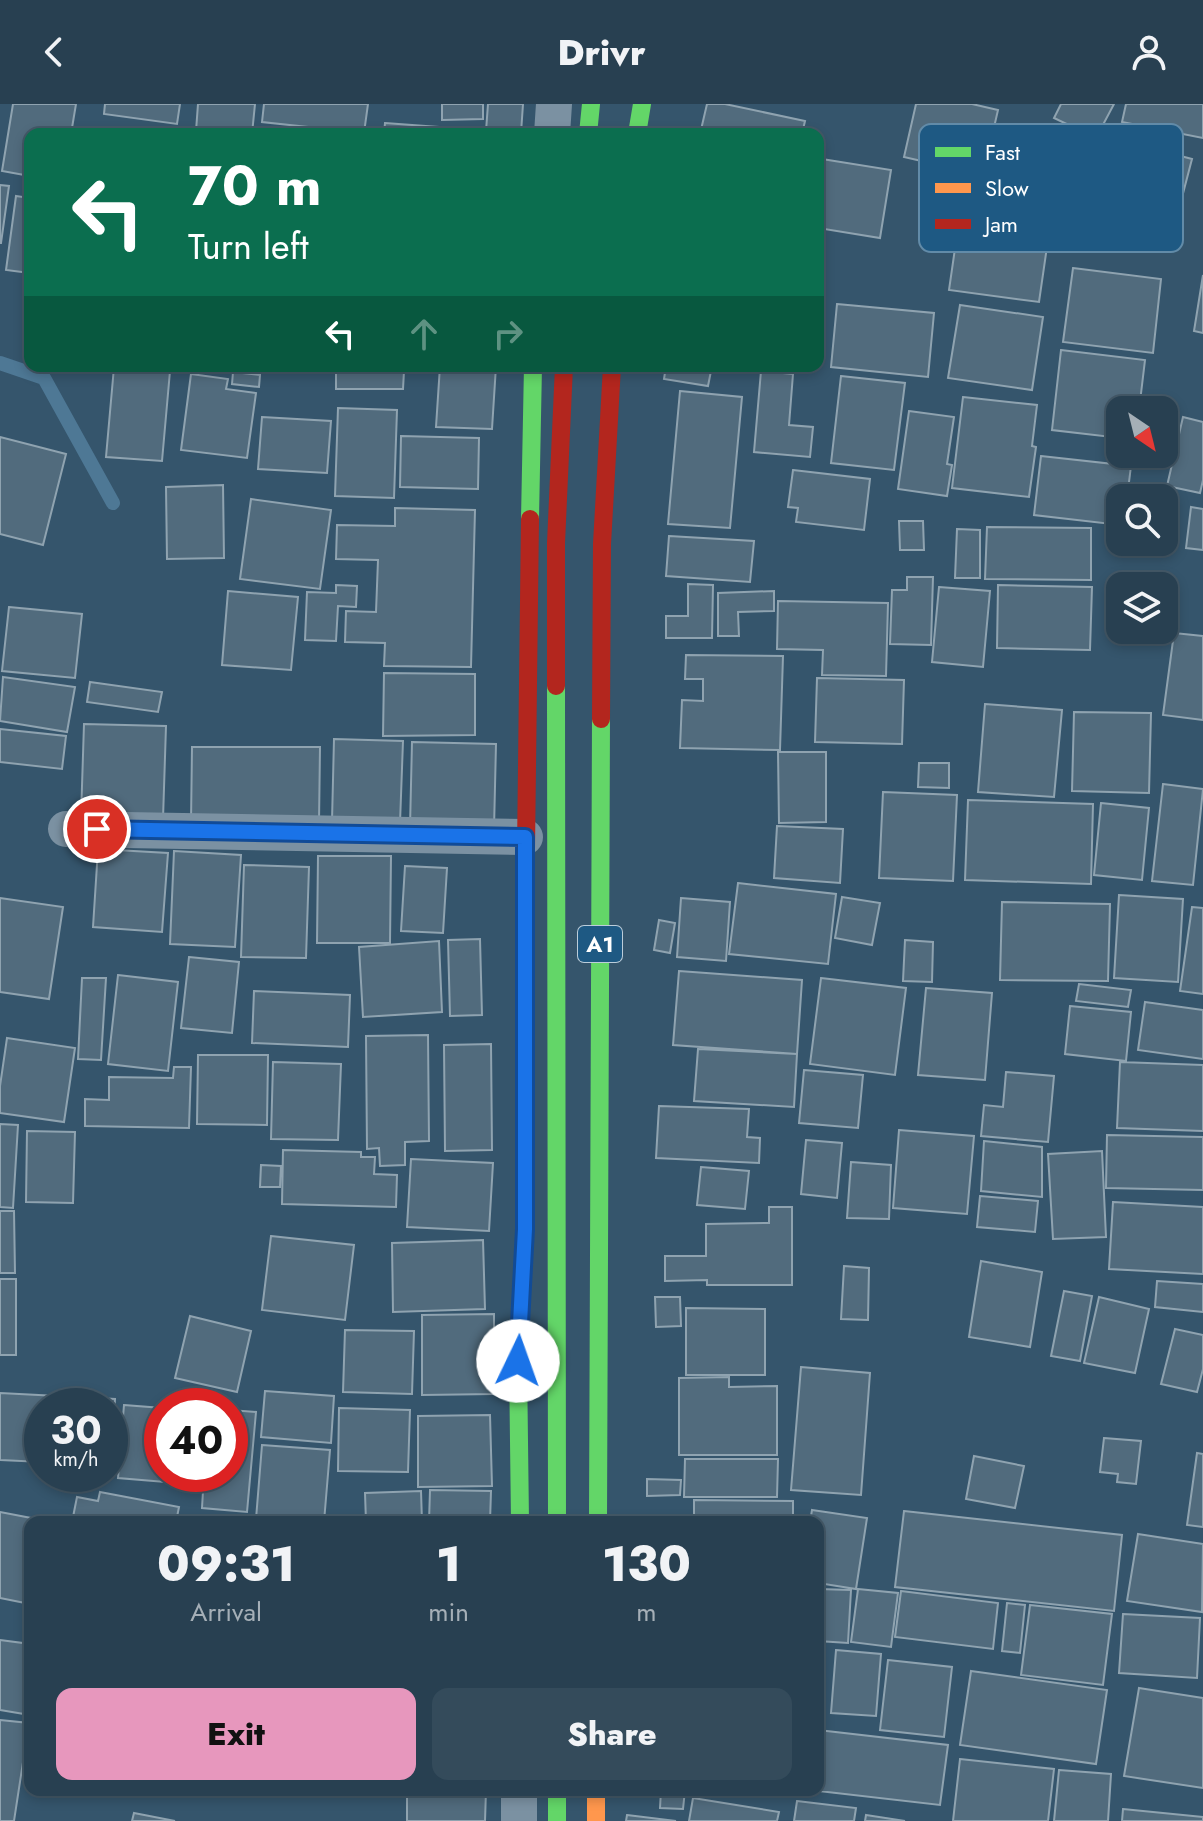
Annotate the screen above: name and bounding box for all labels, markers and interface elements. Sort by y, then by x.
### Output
text: Drivr [557,26,646,78]
icon: back [32,30,76,74]
icon: person [1127,30,1171,74]
legend [919,124,1183,252]
text: Fast [985,136,1021,168]
text: 70 m [188,145,322,226]
icon: left [56,160,160,264]
text: Slow [985,172,1029,204]
text: Jam [982,208,1018,240]
text: Turn left [188,220,309,272]
icon: left [318,312,362,356]
icon: ahead [402,312,446,356]
icon: right [486,312,530,356]
north arrow [1106,396,1178,468]
map controls [1106,396,1178,644]
button: search [1106,484,1178,556]
button: layers [1106,572,1178,644]
pin [63,795,131,863]
icon: arrive [75,807,119,851]
road number: A1 [578,926,622,962]
position arrow [476,1319,560,1403]
speed limit sign: 40 [144,1388,248,1492]
text: 30 [50,1401,102,1459]
text: km/h [53,1445,99,1474]
text: 09:31 [157,1530,295,1599]
text: 1 [436,1530,461,1599]
text: 130 [602,1530,691,1599]
text: Arrival [190,1593,262,1631]
text: min [428,1593,469,1631]
text: m [636,1593,657,1631]
button: Exit [56,1688,416,1780]
button: Share [432,1688,792,1780]

